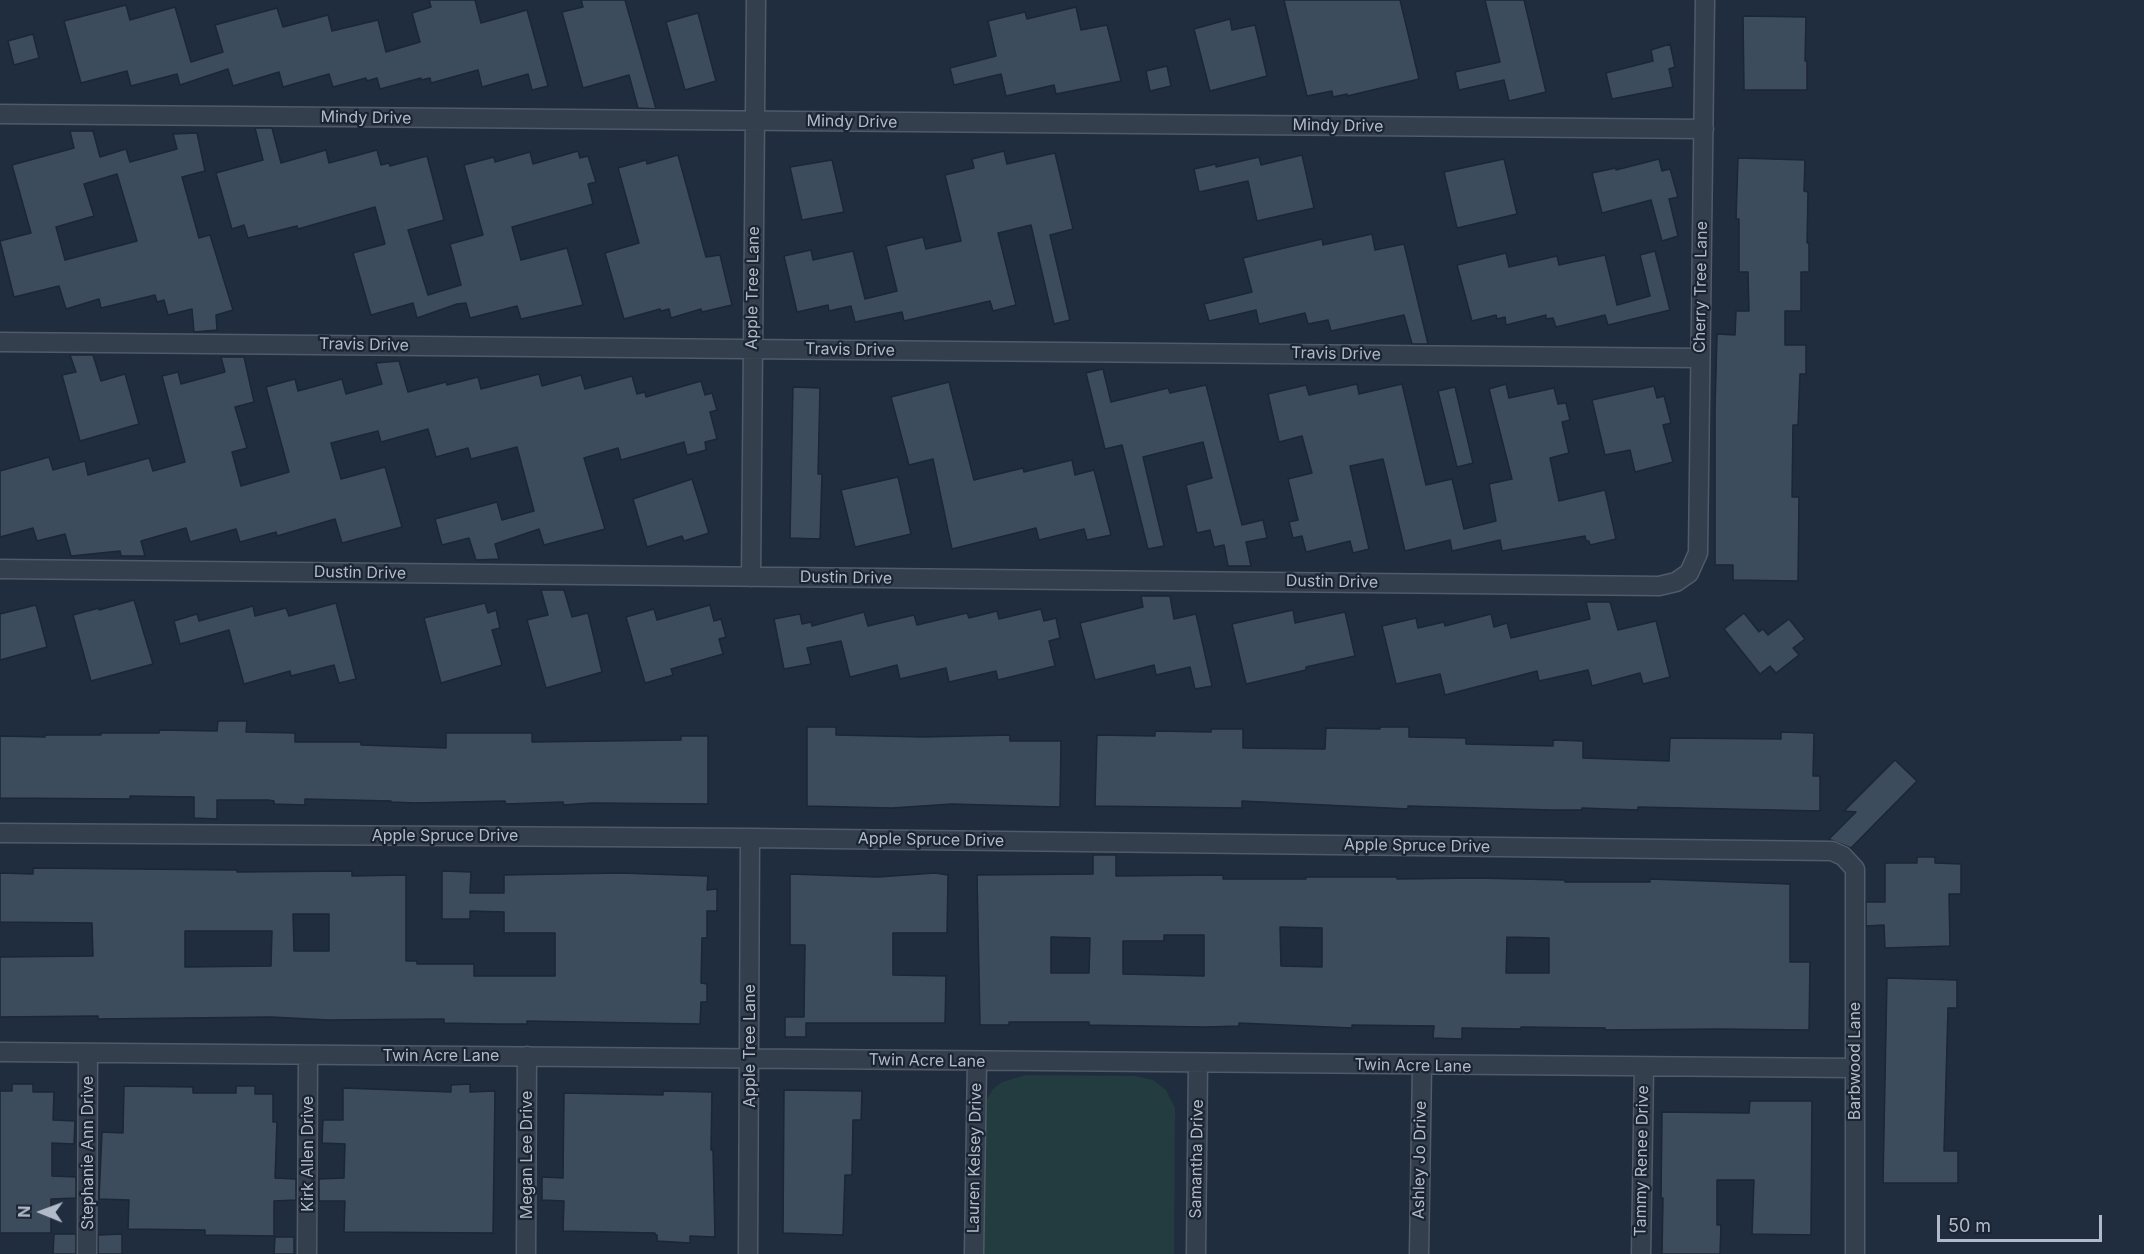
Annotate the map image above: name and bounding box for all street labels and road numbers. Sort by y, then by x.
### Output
street label: Mindy Drive [320,108,412,128]
street label: Mindy Drive [806,112,898,132]
street label: Mindy Drive [1292,116,1384,136]
street label: Cherry Tree Lane [1690,221,1712,353]
street label: Apple Tree Lane [742,226,764,350]
street label: Travis Drive [319,335,409,355]
street label: Travis Drive [805,340,895,360]
street label: Travis Drive [1291,344,1381,364]
street label: Dustin Drive [314,563,406,583]
street label: Dustin Drive [800,568,892,588]
street label: Dustin Drive [1286,572,1378,592]
street label: Apple Spruce Drive [372,826,518,846]
street label: Apple Spruce Drive [858,829,1004,851]
street label: Apple Spruce Drive [1344,835,1490,857]
street label: Apple Tree Lane [740,984,760,1108]
street label: Barbwood Lane [1845,1002,1865,1120]
street label: Twin Acre Lane [383,1046,499,1066]
street label: Twin Acre Lane [868,1050,986,1072]
street label: Twin Acre Lane [1354,1055,1472,1077]
street label: Stephanie Ann Drive [78,1076,98,1230]
street label: Lauren Kelsey Drive [964,1083,986,1233]
street label: Tammy Renee Drive [1631,1085,1653,1237]
street label: Megan Lee Drive [517,1091,537,1219]
street label: Kirk Allen Drive [298,1096,318,1212]
street label: Samantha Drive [1186,1099,1208,1219]
street label: Ashley Jo Drive [1409,1101,1431,1219]

